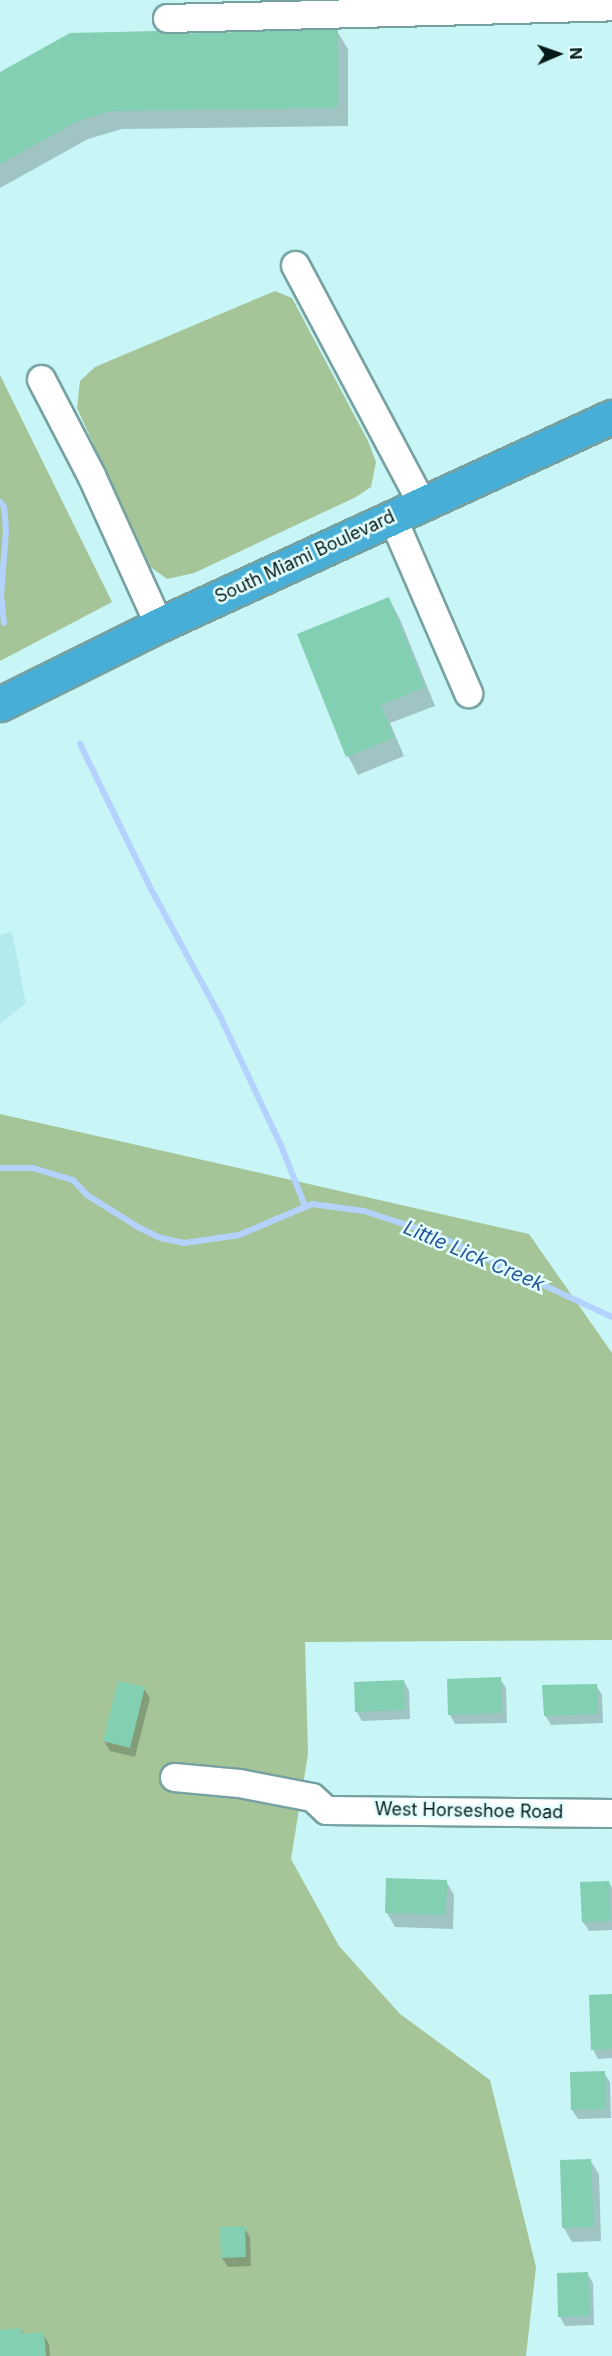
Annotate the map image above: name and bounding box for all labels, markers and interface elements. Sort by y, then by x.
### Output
north arrow [528,24,588,84]
text: N [566,47,586,60]
street label: South Miami Boulevard [212,506,398,608]
water label: Little Lick Creek [400,1215,548,1297]
street label: West Horseshoe Road [375,1799,563,1823]

